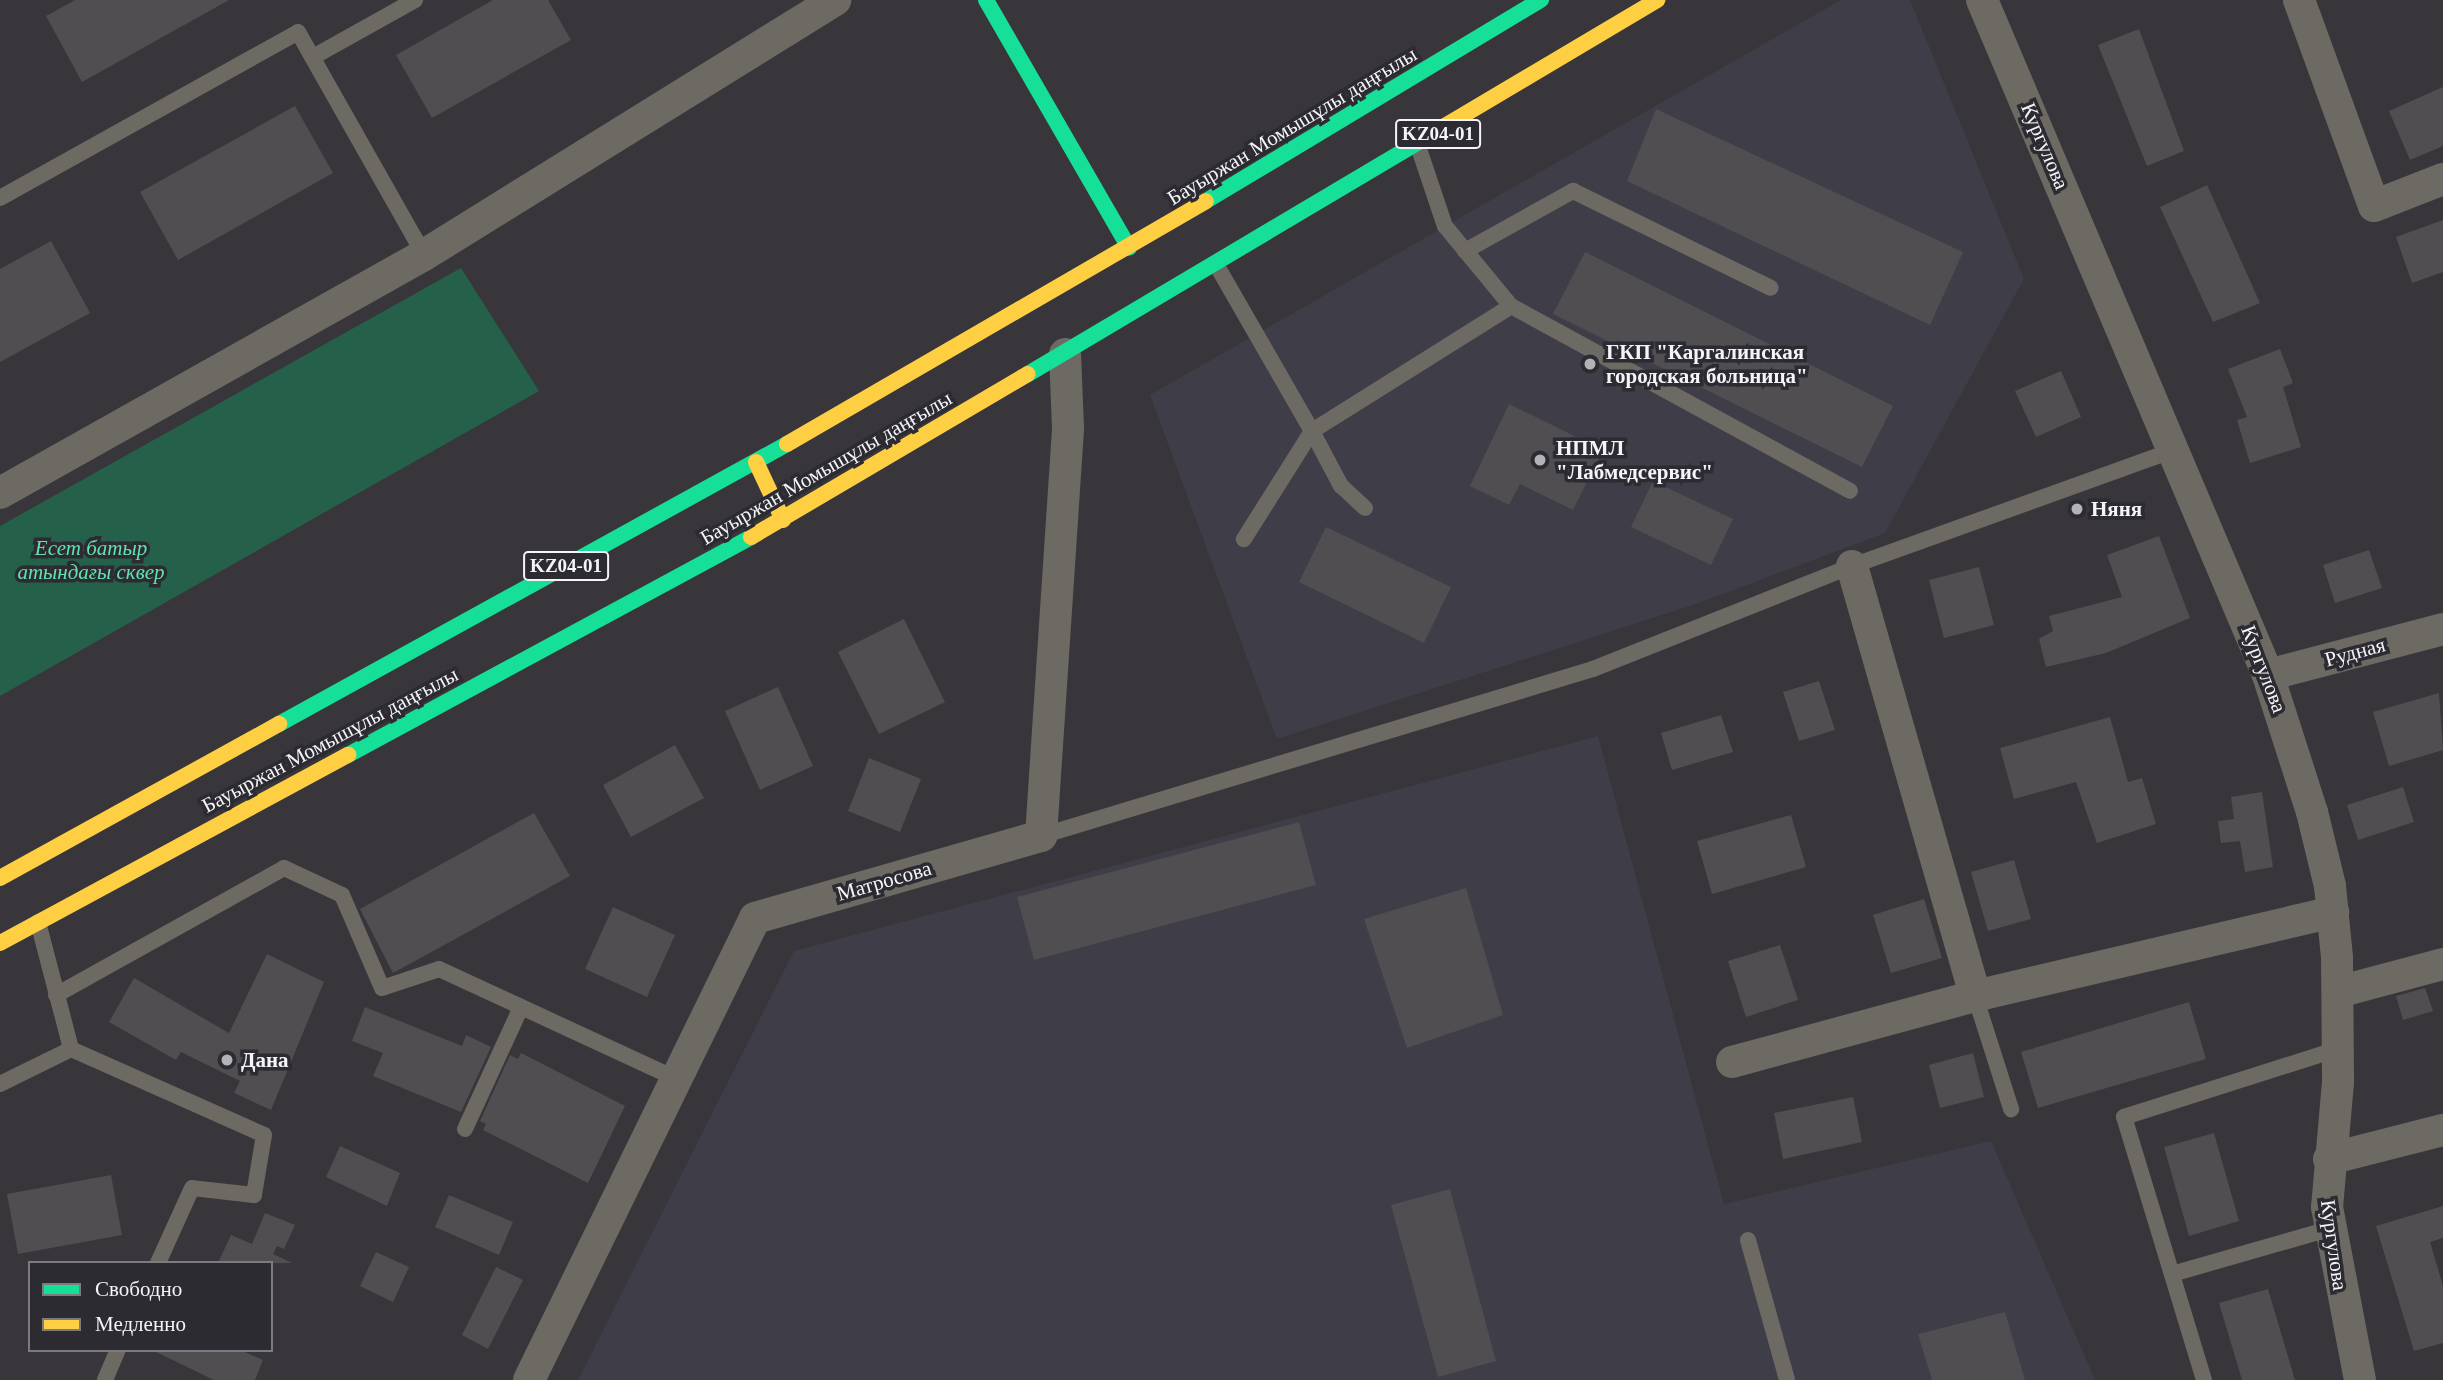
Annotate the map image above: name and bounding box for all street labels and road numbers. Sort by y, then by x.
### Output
street label: Бауыржан Момышұлы даңғылы [1163,41,1421,211]
street label: Кургулова [2016,99,2074,193]
road number: KZ04-01 [1394,118,1482,150]
street label: Бауыржан Момышұлы даңғылы [696,385,956,551]
road number: KZ04-01 [522,551,610,582]
street label: Кургулова [2236,622,2292,716]
street label: Рудная [2322,632,2388,672]
street label: Бауыржан Момышұлы даңғылы [198,662,462,818]
street label: Матросова [834,855,934,907]
street label: Кургулова [2315,1198,2353,1292]

